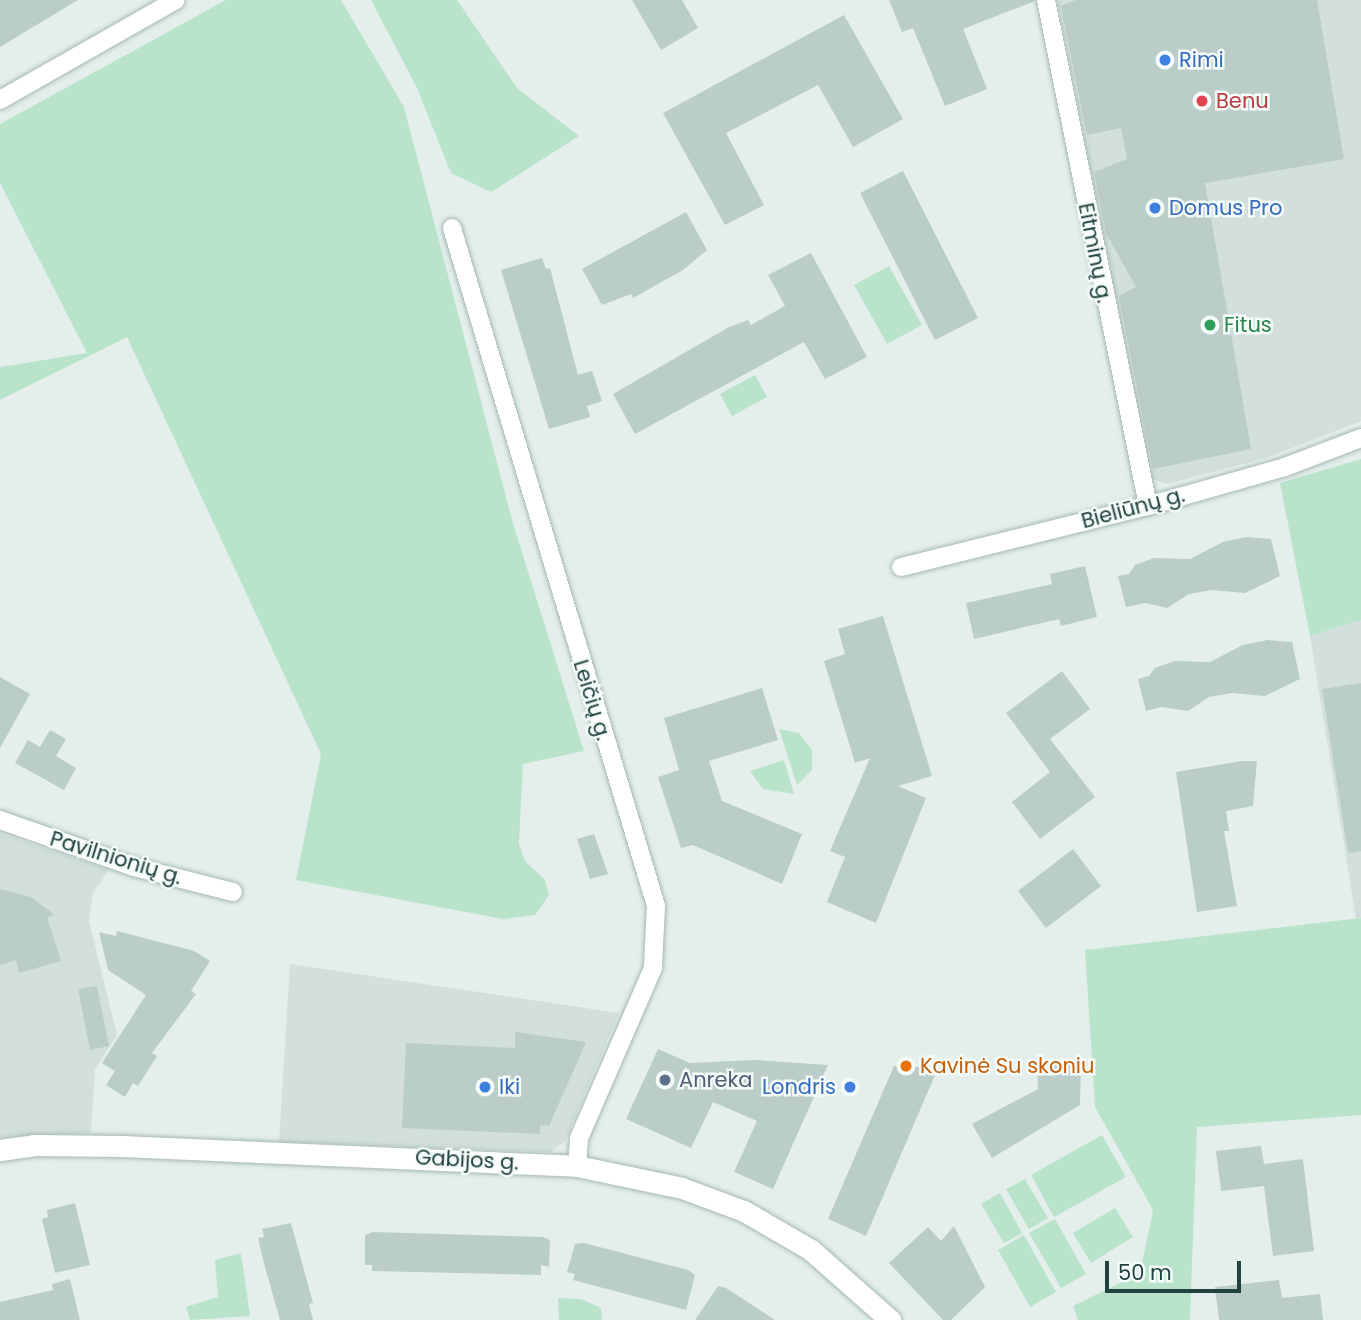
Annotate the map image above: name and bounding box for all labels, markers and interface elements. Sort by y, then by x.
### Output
place label: Rimi [1179,47,1224,73]
marker: Rimi [1157,52,1173,68]
place label: Benu [1216,88,1269,114]
marker: Benu [1194,93,1210,109]
place label: Domus Pro [1169,195,1282,221]
marker: Domus Pro [1147,200,1163,216]
street label: Eitminų g. [1073,201,1117,305]
place label: Fitus [1224,312,1272,338]
marker: Fitus [1202,317,1218,333]
street label: Bieliūnų g. [1079,482,1187,534]
street label: Leičių g. [568,657,616,743]
street label: Pavilnionių g. [47,826,185,890]
place label: Kavinė Su skoniu [920,1053,1094,1079]
marker: Kavinė Su skoniu [898,1058,914,1074]
place label: Anreka [679,1067,752,1093]
marker: Anreka [657,1072,673,1088]
place label: Iki [499,1074,520,1100]
place label: Londris [762,1074,836,1100]
marker: Iki [477,1079,493,1095]
marker: Londris [842,1079,858,1095]
street label: Gabijos g. [415,1145,519,1175]
scale bar [1109,1246,1246,1290]
text: 50 m [1118,1258,1172,1287]

